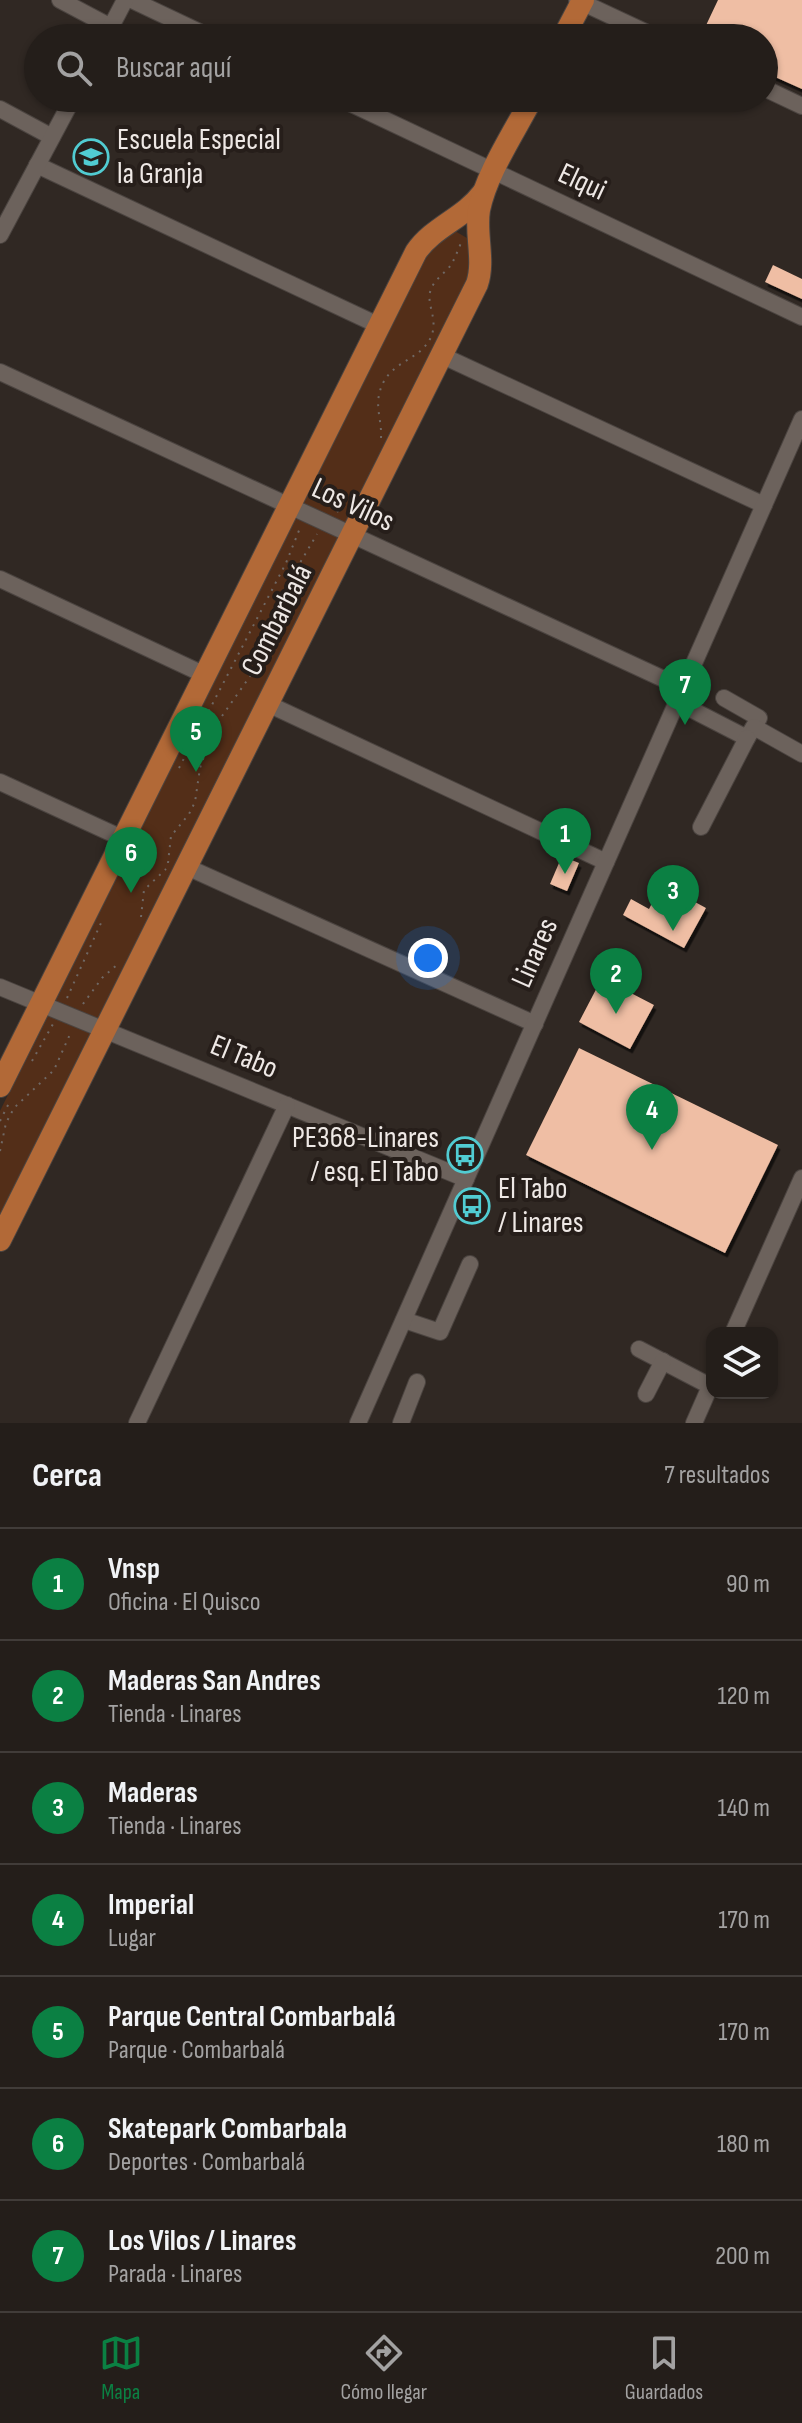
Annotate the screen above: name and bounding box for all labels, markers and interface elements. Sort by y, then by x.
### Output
search box [24,24,778,112]
icon: search [52,46,96,90]
text: Buscar aquí [116,50,231,86]
place label: Escuela Especial la Granja [117,122,281,192]
school or university icon: Escuela Especial la Granja [72,138,110,176]
street label: Elqui [552,155,612,209]
street label: Los Vilos [306,470,400,540]
street label: Combarbalá [234,559,320,681]
pin: 7 [659,659,711,725]
pin: 5 [170,706,222,772]
pin: 1 [539,808,591,874]
pin: 6 [105,827,157,893]
pin: 3 [647,865,699,931]
street label: Linares [504,913,566,993]
your location [408,938,448,978]
pin: 2 [590,948,642,1014]
street label: El Tabo [205,1027,283,1087]
pin: 4 [626,1084,678,1150]
place label: PE368-Linares / esq. El Tabo [292,1120,439,1190]
bus stop icon: PE368-Linares / esq. El Tabo [446,1136,484,1174]
place label: El Tabo / Linares [498,1171,584,1241]
bus stop icon: El Tabo / Linares [453,1187,491,1225]
map controls [706,1327,778,1399]
button: layers [706,1327,778,1399]
text: Cerca [32,1455,102,1496]
text: 7 resultados [664,1460,770,1491]
text: Vnsp [108,1551,160,1587]
text: 1 [53,1569,63,1600]
text: 90 m [726,1569,770,1600]
text: Oficina · El Quisco [108,1587,261,1618]
text: Maderas San Andres [108,1663,321,1699]
text: 2 [52,1681,64,1712]
text: 120 m [717,1681,770,1712]
text: Tienda · Linares [108,1699,242,1730]
text: Maderas [108,1775,198,1811]
text: 3 [52,1793,64,1824]
text: 140 m [718,1793,770,1824]
text: Tienda · Linares [108,1811,242,1842]
text: Imperial [108,1887,194,1923]
text: 4 [52,1905,64,1936]
text: 170 m [718,1905,770,1936]
text: Lugar [108,1923,156,1954]
text: Parque Central Combarbalá [108,1999,396,2035]
text: 5 [52,2017,64,2048]
text: 170 m [718,2017,770,2048]
text: Parque · Combarbalá [108,2035,285,2066]
text: Skatepark Combarbala [108,2111,347,2147]
text: 6 [52,2129,64,2160]
text: 180 m [717,2129,770,2160]
text: Deportes · Combarbalá [108,2147,305,2178]
text: Los Vilos / Linares [108,2223,296,2259]
text: 7 [52,2241,64,2272]
text: 200 m [715,2241,770,2272]
text: Parada · Linares [108,2259,242,2290]
tab: Mapa [99,2331,143,2406]
tab: Cómo llegar [340,2331,427,2406]
tab: Guardados [625,2331,703,2406]

